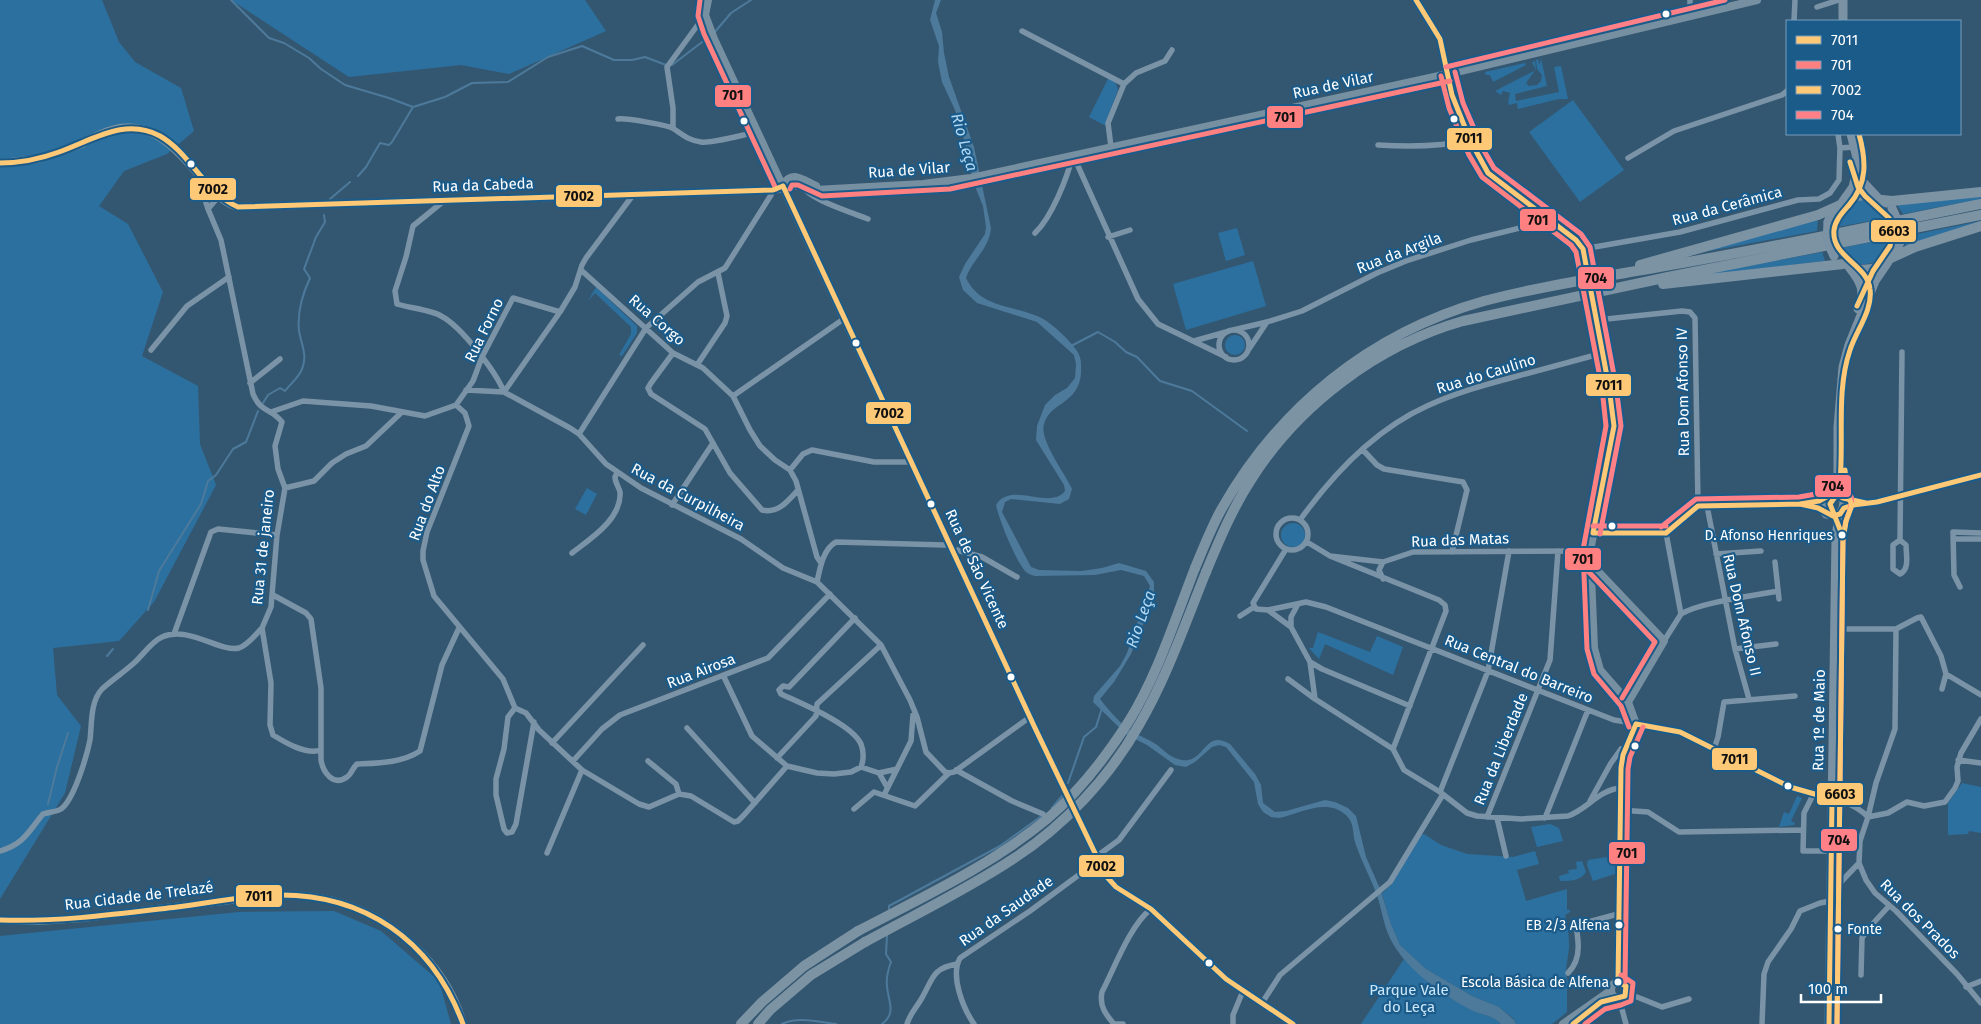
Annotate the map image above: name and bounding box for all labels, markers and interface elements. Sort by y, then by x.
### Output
unlabelled marker [1661,9,1671,19]
legend [1786,20,1961,135]
text: 7011 [1831,31,1858,49]
text: 701 [1831,56,1852,74]
street label: Rua de Vilar [1291,68,1375,102]
text: 7002 [1831,81,1861,99]
line badge: 701 [714,84,752,108]
text: 701 [723,87,743,104]
line badge: 701 [1266,105,1304,129]
text: 704 [1831,106,1854,124]
text: 701 [1275,109,1295,126]
water label: Rio Leça [946,111,982,174]
unlabelled marker [1449,114,1459,124]
unlabelled marker [739,116,749,126]
line badge: 7011 [1446,127,1493,151]
text: 7011 [1455,130,1483,147]
street label: Rua de Vilar [868,158,951,182]
unlabelled marker [186,159,196,169]
street label: Rua da Cabeda [432,174,534,196]
line badge: 7002 [189,177,237,201]
text: 7002 [198,181,228,198]
street label: Rua da Cerâmica [1670,183,1784,229]
line badge: 7002 [555,184,603,208]
text: 7002 [564,188,594,205]
line badge: 701 [1519,208,1557,232]
text: 701 [1528,212,1548,229]
line badge: 6603 [1870,219,1917,243]
text: 6603 [1878,223,1910,240]
street label: Rua da Argila [1354,229,1444,277]
line badge: 704 [1577,266,1615,290]
text: 704 [1585,270,1607,287]
street label: Rua Corgo [625,291,689,349]
street label: Rua Forno [461,295,507,365]
street label: Rua Dom Afonso IV [1673,327,1693,457]
unlabelled marker [851,338,861,348]
street label: Rua do Caulino [1434,350,1538,398]
line badge: 7011 [1585,373,1632,397]
text: 7011 [1595,377,1623,394]
line badge: 7002 [865,401,912,425]
text: 7002 [874,405,904,422]
street label: Rua da Curpilheira [628,460,748,534]
street label: Rua do Alto [405,463,449,543]
line badge: 704 [1814,474,1852,498]
text: 704 [1822,478,1844,495]
street label: Rua 31 de janeiro [248,488,278,606]
unlabelled marker [926,499,936,509]
street label: Rua de São Vicente [941,506,1013,632]
unlabelled marker [1607,521,1617,531]
place label: D. Afonso Henriques [1704,527,1833,544]
street label: Rua das Matas [1411,529,1509,551]
marker: D. Afonso Henriques [1837,530,1847,540]
line badge: 701 [1564,547,1602,571]
text: 701 [1573,551,1593,568]
street label: Rua Dom Afonso II [1719,552,1765,678]
water label: Rio Leça [1122,588,1160,651]
street label: Rua Central do Barreiro [1442,631,1596,707]
street label: Rua Airosa [664,650,738,692]
street label: Rua 1º de Maio [1809,669,1829,771]
unlabelled marker [1006,672,1016,682]
street label: Rua da Liberdade [1470,690,1532,808]
unlabelled marker [1630,741,1640,751]
line badge: 7011 [1711,747,1758,771]
text: 7011 [1721,751,1749,768]
unlabelled marker [1783,781,1793,791]
line badge: 6603 [1816,782,1864,806]
text: 6603 [1824,786,1856,803]
line badge: 704 [1820,828,1858,852]
text: 704 [1828,832,1850,849]
line badge: 701 [1608,841,1646,865]
text: 701 [1617,845,1637,862]
line badge: 7002 [1078,854,1125,878]
text: 7002 [1086,858,1116,875]
street label: Rua da Saudade [956,872,1056,950]
street label: Rua dos Prados [1876,875,1964,963]
street label: Rua Cidade de Trelazé [64,878,214,914]
line badge: 7011 [235,884,283,908]
text: 7011 [245,888,273,905]
place label: EB 2/3 Alfena [1526,917,1610,934]
marker: EB 2/3 Alfena [1614,920,1624,930]
place label: Fonte [1847,921,1882,938]
marker: Fonte [1833,924,1843,934]
unlabelled marker [1204,958,1214,968]
scale bar [1801,972,1881,1004]
place label: Escola Básica de Alfena [1461,974,1609,991]
marker: Escola Básica de Alfena [1613,977,1623,987]
text: 100 m [1808,980,1848,998]
park label: Parque Vale do Leça [1369,981,1449,1016]

